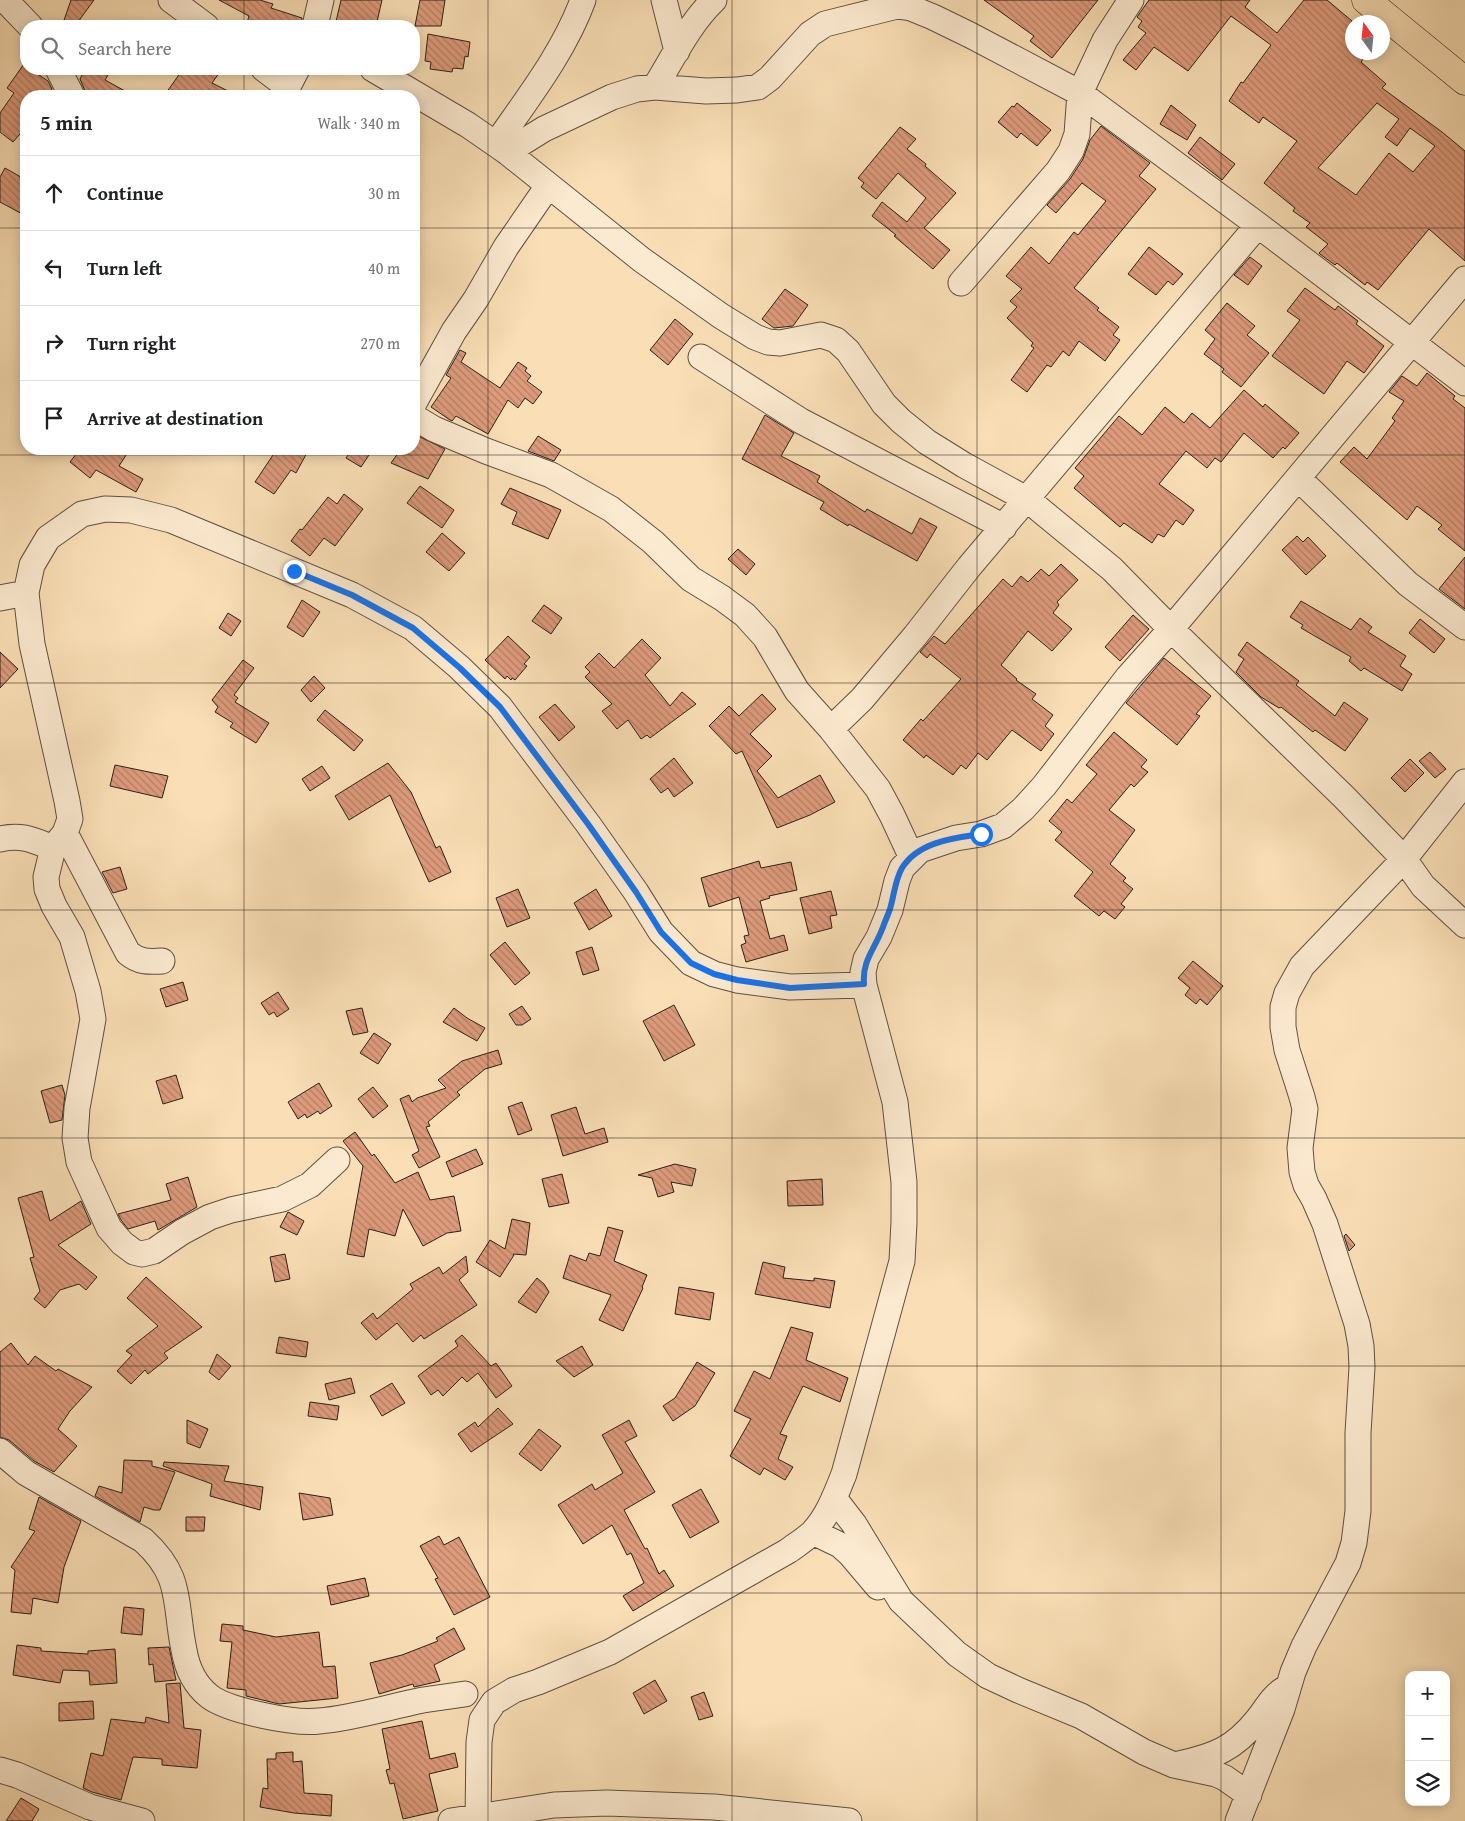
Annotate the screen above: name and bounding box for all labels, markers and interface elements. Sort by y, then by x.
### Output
north arrow [1345,15,1390,60]
search box [20,20,420,75]
icon: search [38,34,66,62]
text: Search here [78,34,172,62]
text: 5 min [40,107,92,138]
text: Walk · 340 m [317,111,400,135]
icon: ahead [40,179,68,207]
text: Continue [87,179,164,207]
text: 30 m [368,181,400,205]
icon: left [40,254,68,282]
text: Turn left [87,254,162,282]
text: 40 m [368,256,400,280]
icon: right [40,329,68,357]
text: Turn right [87,329,176,357]
text: 270 m [360,331,400,355]
icon: arrive [40,404,68,432]
text: Arrive at destination [87,404,263,432]
route end [283,560,306,583]
route start [970,823,993,846]
map controls [1405,1671,1450,1806]
button: + [1405,1671,1450,1716]
button: − [1405,1716,1450,1761]
button: layers [1405,1761,1450,1806]

